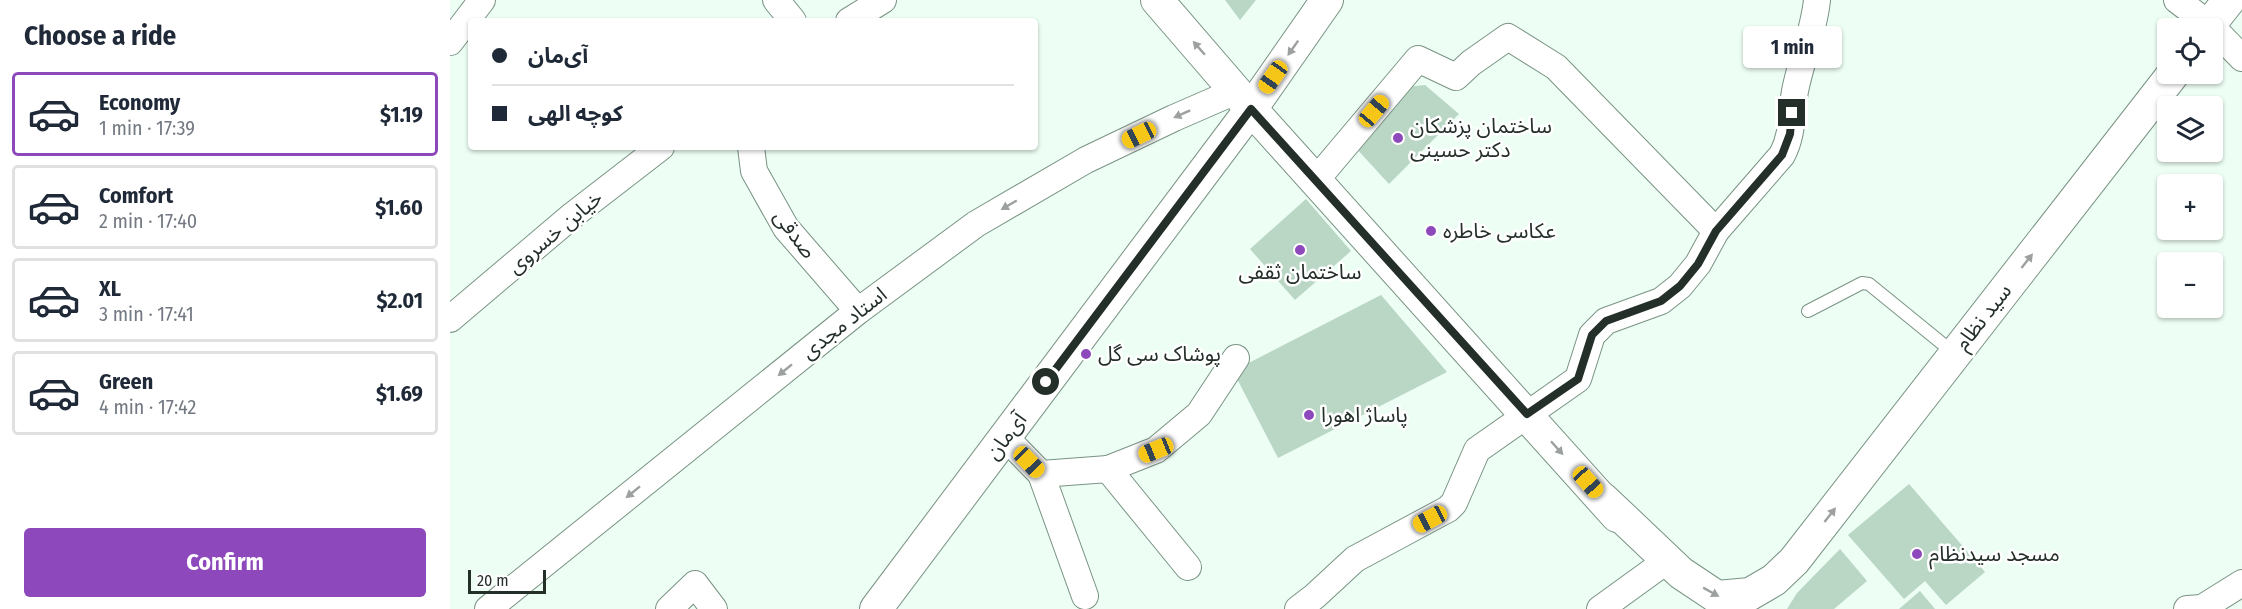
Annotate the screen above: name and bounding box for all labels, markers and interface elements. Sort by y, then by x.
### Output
map controls [2157,18,2223,318]
button: locate [2157,18,2223,84]
text: Choose a ride [24,20,176,52]
callout: 1 min [1742,26,1842,68]
text: 1 min [1771,35,1814,59]
one-way arrow [1287,39,1299,55]
one-way arrow [1193,41,1206,56]
text: آی‌مان [528,42,588,69]
car [1255,57,1291,97]
icon: car [27,87,81,141]
text: Economy [99,89,180,116]
car [1356,91,1392,131]
button: layers [2157,96,2223,162]
route end [1778,99,1805,126]
text: کوچه الهی [528,100,623,127]
text: $1.19 [380,101,423,128]
one-way arrow [1173,110,1190,119]
place label: ساختمان پزشکان دکتر حسینی [1410,113,1552,163]
text: 1 min · 17:39 [99,116,195,140]
car [1119,119,1159,151]
marker: ساختمان پزشکان دکتر حسینی [1391,131,1405,145]
button: + [2157,174,2223,240]
icon: car [27,180,81,234]
text: Comfort [99,182,173,209]
street label: خیابن خسروی [502,185,608,279]
text: $1.60 [375,194,423,221]
one-way arrow [1001,199,1017,210]
street label: صدقی [768,204,822,264]
text: 2 min · 17:40 [99,209,197,233]
place label: عکاسی خاطره [1443,218,1556,244]
marker: عکاسی خاطره [1424,224,1438,238]
marker: ساختمان ثقفی [1293,243,1307,257]
button: − [2157,252,2223,318]
one-way arrow [2020,254,2032,269]
place label: ساختمان ثقفی [1239,259,1361,285]
icon: car [27,273,81,327]
text: XL [99,275,121,302]
street label: سید نظام [1949,279,2019,357]
street label: استاد مجدی [796,281,892,365]
text: $2.01 [377,287,423,314]
text: 3 min · 17:41 [99,302,194,326]
place label: پوشاک سی گل [1098,341,1221,367]
marker: پوشاک سی گل [1079,347,1093,361]
one-way arrow [778,363,793,376]
icon: car [27,366,81,420]
text: Green [99,368,153,395]
route start [1032,368,1059,395]
text: $1.69 [376,380,423,407]
text: 4 min · 17:42 [99,395,196,419]
place label: پاساژ اهورا [1321,402,1408,428]
street label: آی‌مان [980,407,1033,465]
marker: پاساژ اهورا [1302,408,1316,422]
car [1136,435,1176,465]
one-way arrow [1550,441,1564,455]
car [1010,443,1048,481]
car [1569,463,1607,501]
one-way arrow [625,486,641,499]
car [1410,503,1450,535]
one-way arrow [1824,507,1836,523]
button: Confirm [24,528,426,597]
place label: مسجد سیدنظام [1929,541,2060,570]
marker: مسجد سیدنظام [1910,547,1924,561]
scale bar [468,567,546,594]
text: 20 m [477,571,508,590]
one-way arrow [1702,586,1720,596]

